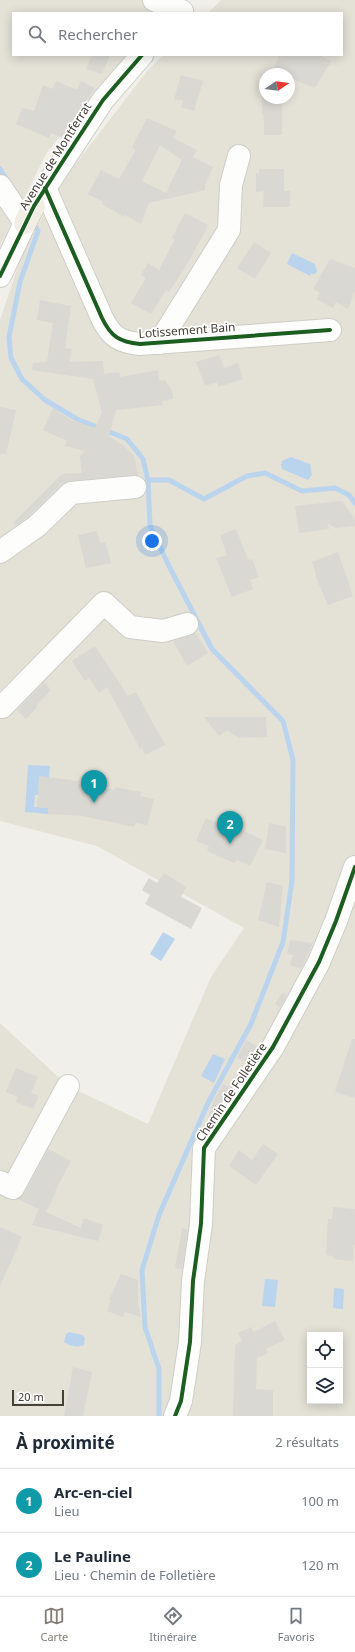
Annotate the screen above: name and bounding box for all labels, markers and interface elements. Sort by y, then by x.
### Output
search box [12,12,343,56]
icon: search [26,23,48,45]
text: Rechercher [58,24,138,44]
north arrow [259,68,295,104]
street label: Avenue de Montferrat [15,98,95,213]
street label: Lotissement Bain [138,318,236,342]
your location [142,531,162,551]
pin: 1 [81,770,107,803]
pin: 2 [217,811,243,844]
street label: Chemin de Folletière [192,1039,271,1145]
map controls [307,1332,343,1404]
button: locate [307,1332,343,1368]
button: layers [307,1368,343,1404]
scale bar [12,1388,64,1407]
text: 20 m [18,1389,44,1404]
text: À proximité [16,1431,115,1454]
text: 2 résultats [275,1433,339,1451]
text: Arc-en-ciel [54,1482,132,1502]
text: 1 [25,1492,33,1510]
text: 100 m [301,1492,339,1510]
text: Lieu [54,1502,80,1520]
text: Le Pauline [54,1546,131,1566]
text: 2 [25,1556,33,1574]
text: 120 m [301,1556,339,1574]
text: Lieu · Chemin de Folletière [54,1566,215,1584]
tab: Carte [40,1605,68,1644]
tab: Itinéraire [149,1605,197,1644]
tab: Favoris [278,1605,314,1644]

